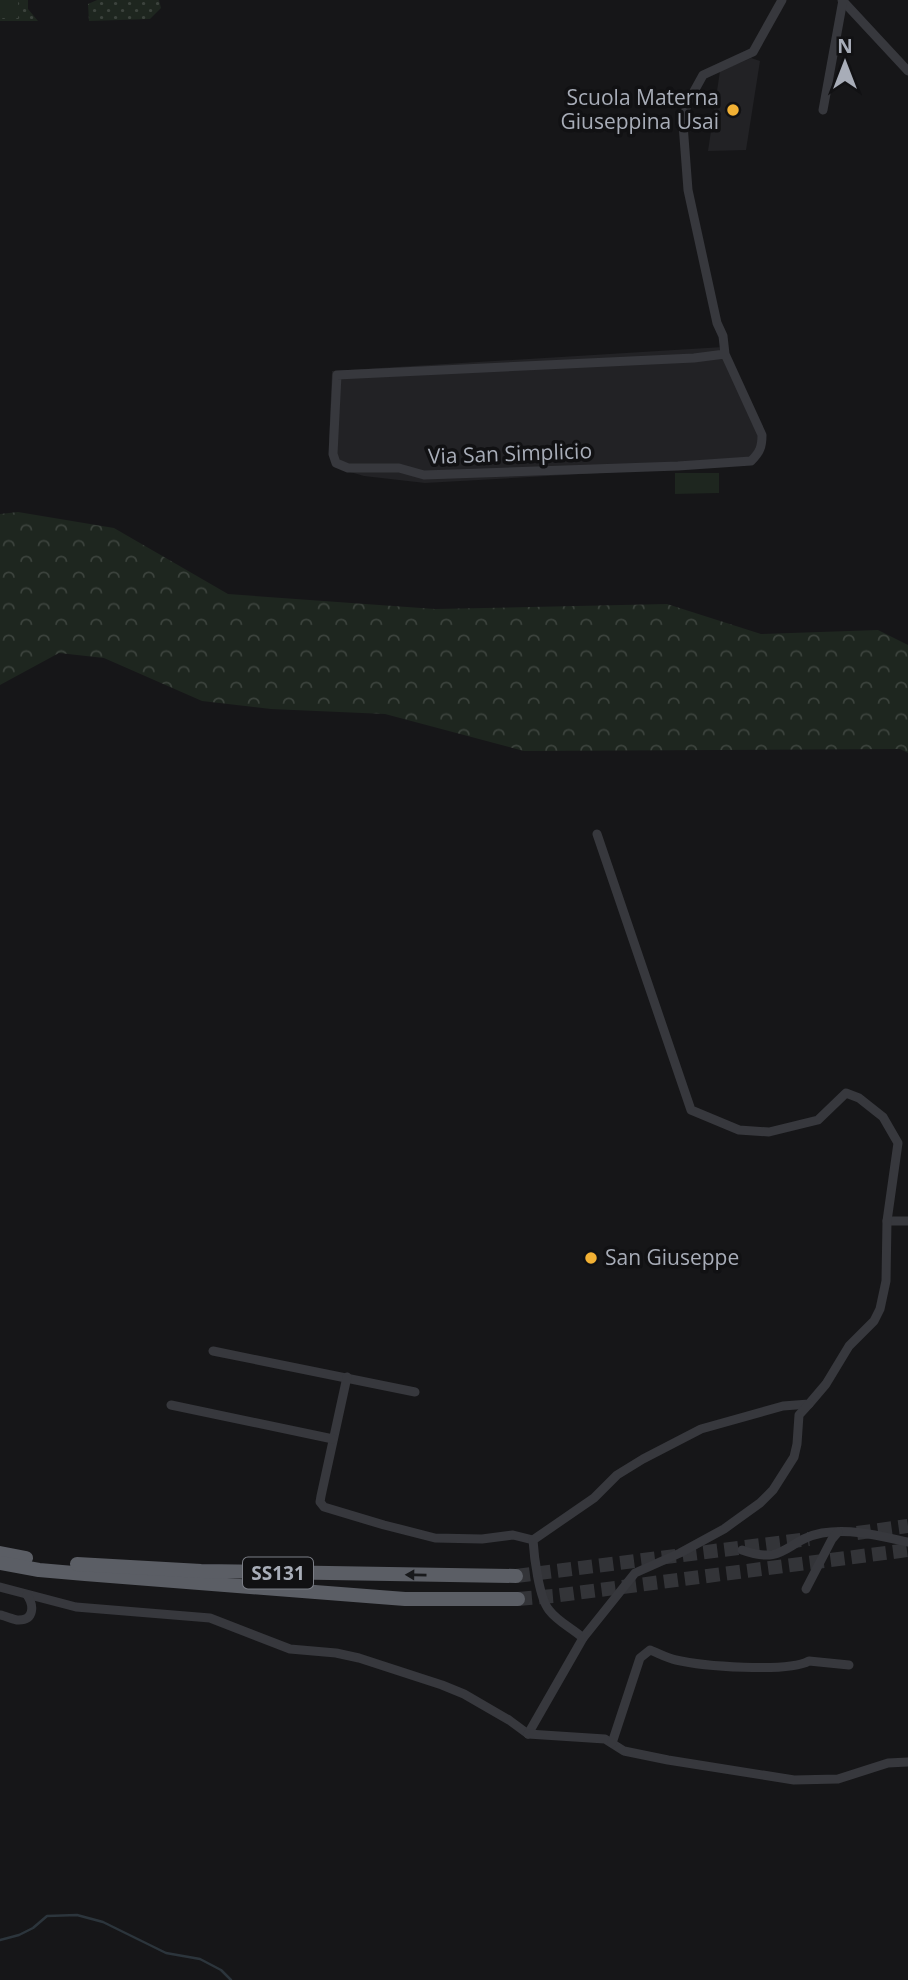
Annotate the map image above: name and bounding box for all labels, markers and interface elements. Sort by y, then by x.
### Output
north arrow [810,28,880,98]
text: N [837,33,853,59]
place label: Scuola Materna Giuseppina Usai [560,83,719,135]
marker: Scuola Materna Giuseppina Usai [725,102,741,118]
street label: Via San Simplicio [427,436,592,470]
place label: San Giuseppe [605,1243,739,1271]
marker: San Giuseppe [583,1250,599,1266]
road number: SS131 [243,1558,313,1588]
one-way arrow [405,1569,427,1581]

